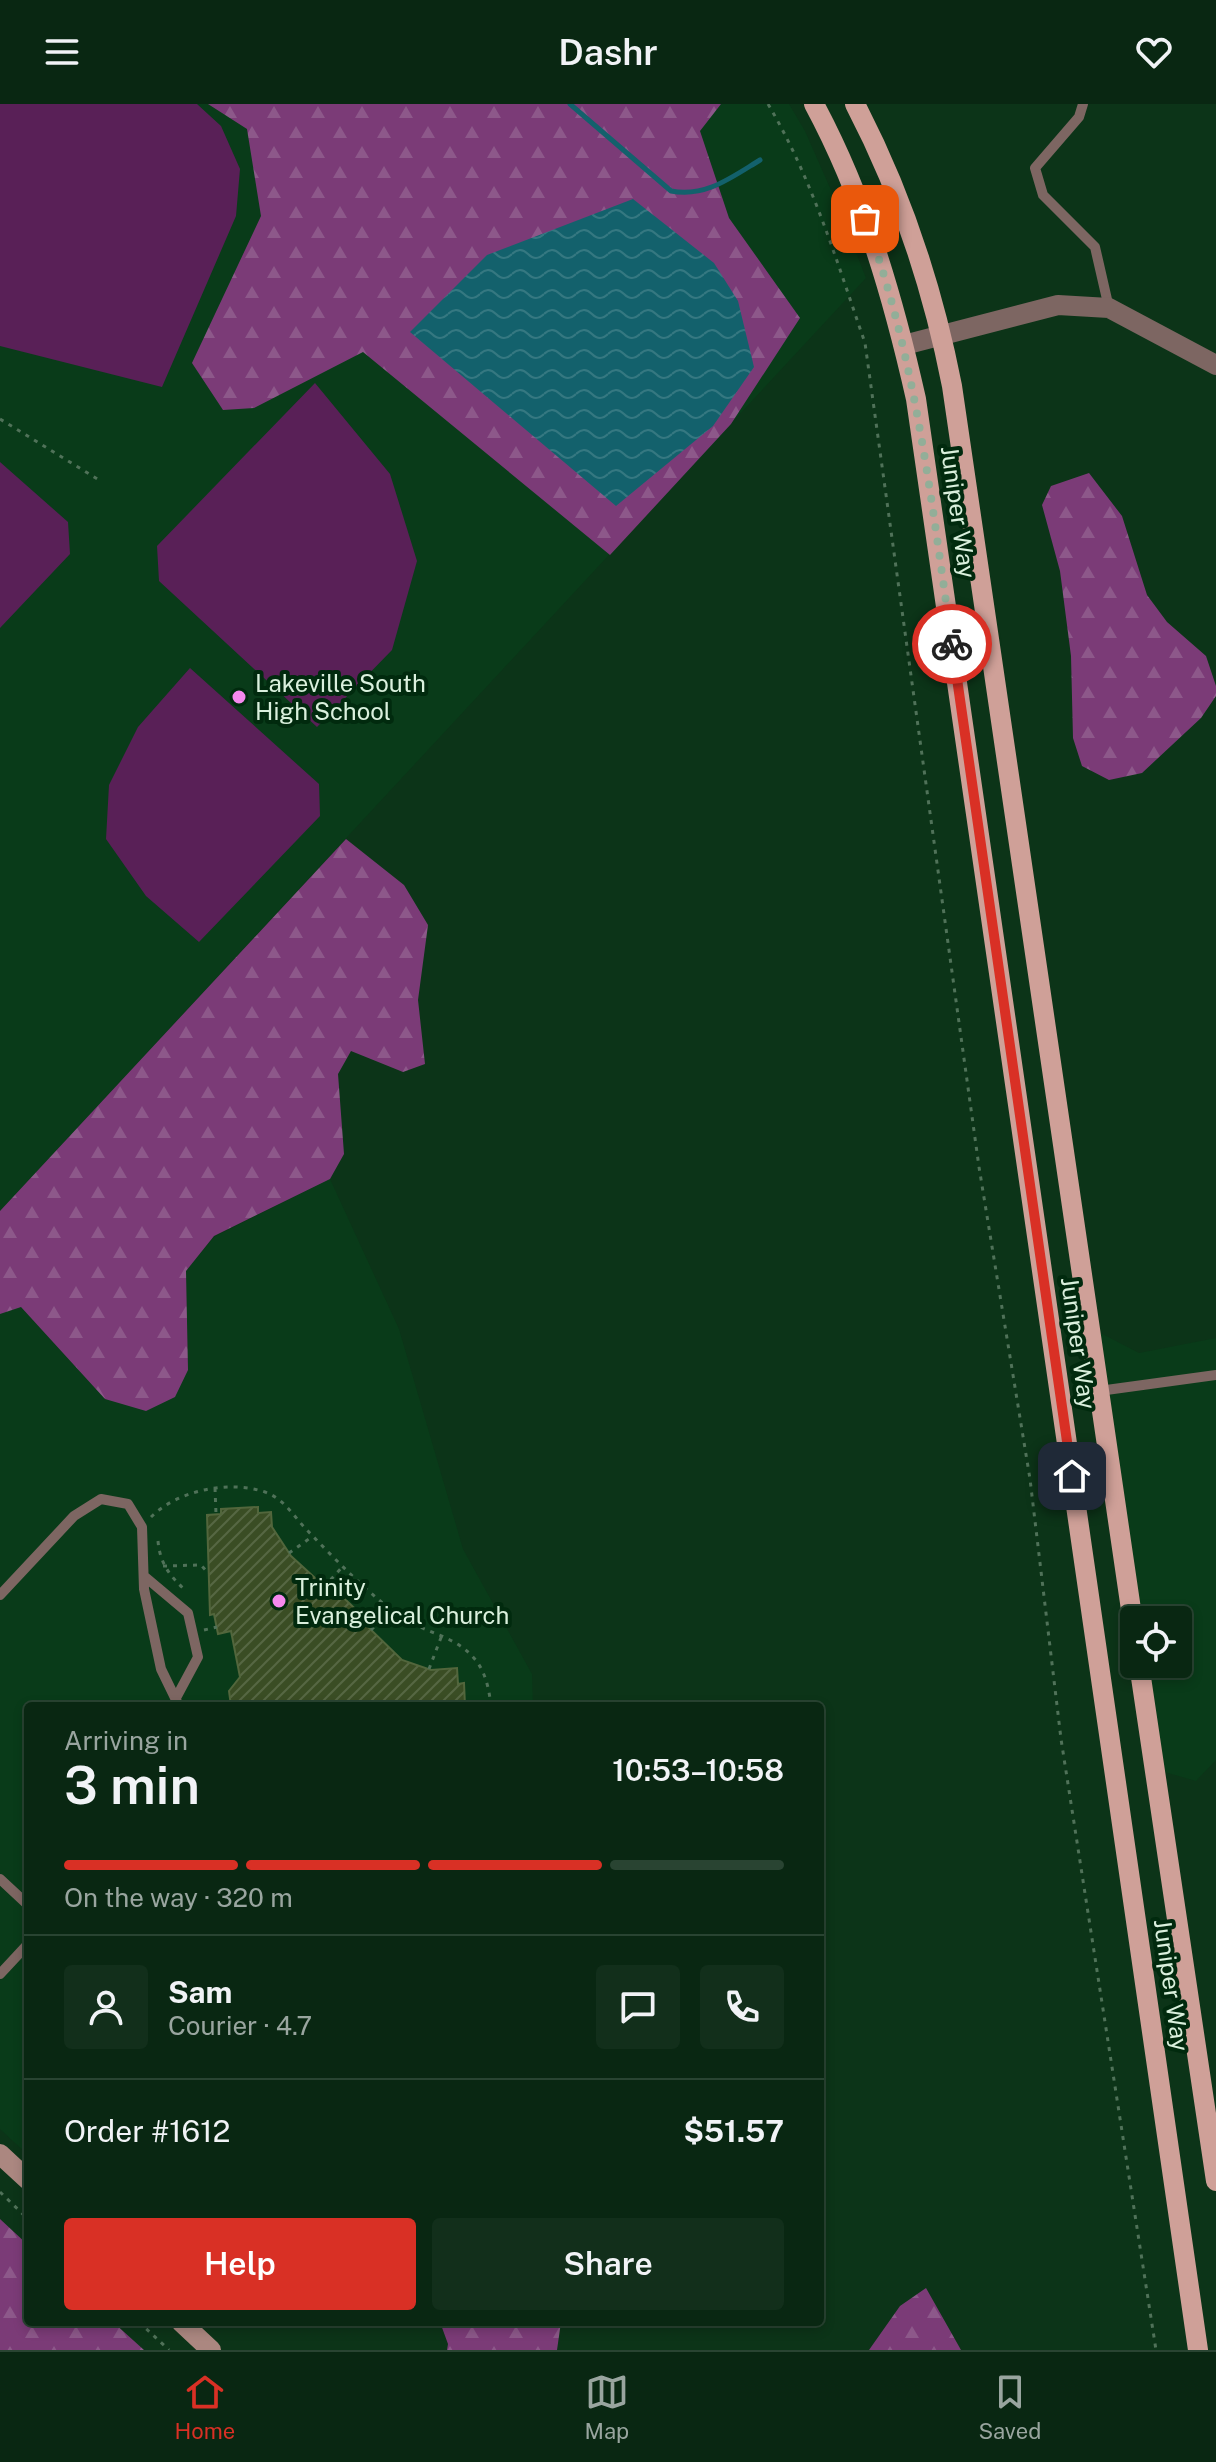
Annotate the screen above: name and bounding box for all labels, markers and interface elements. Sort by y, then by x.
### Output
icon: menu [40,30,84,74]
icon: heart [1132,30,1176,74]
text: Dashr [558,31,658,73]
pin [831,185,899,253]
icon: bag [843,197,887,241]
street label: Juniper Way [936,444,982,580]
courier [912,604,992,684]
icon: bike [930,622,974,666]
place label: Lakeville South High School [255,669,426,725]
marker: Lakeville South High School [230,688,248,706]
street label: Juniper Way [1056,1275,1102,1411]
pin [1038,1442,1106,1510]
icon: home [1050,1454,1094,1498]
place label: Trinity Evangelical Church [295,1573,509,1629]
marker: Trinity Evangelical Church [270,1592,288,1610]
map controls [1120,1606,1192,1678]
button: locate [1120,1606,1192,1678]
text: Arriving in [64,1725,188,1756]
text: 10:53–10:58 [612,1752,784,1788]
text: 3 min [64,1755,200,1816]
text: On the way · 320 m [64,1882,293,1913]
street label: Juniper Way [1149,1917,1195,2053]
button: person [64,1965,148,2049]
button: chat [596,1965,680,2049]
button: phone [700,1965,784,2049]
text: Sam [168,1974,232,2010]
text: Courier · 4.7 [168,2010,312,2041]
text: Order #1612 [64,2113,230,2149]
text: $51.57 [683,2113,784,2149]
button: Help [64,2218,416,2310]
button: Share [432,2218,784,2310]
tab: Home [175,2370,235,2444]
tab: Map [584,2370,629,2444]
tab: Saved [978,2370,1041,2444]

